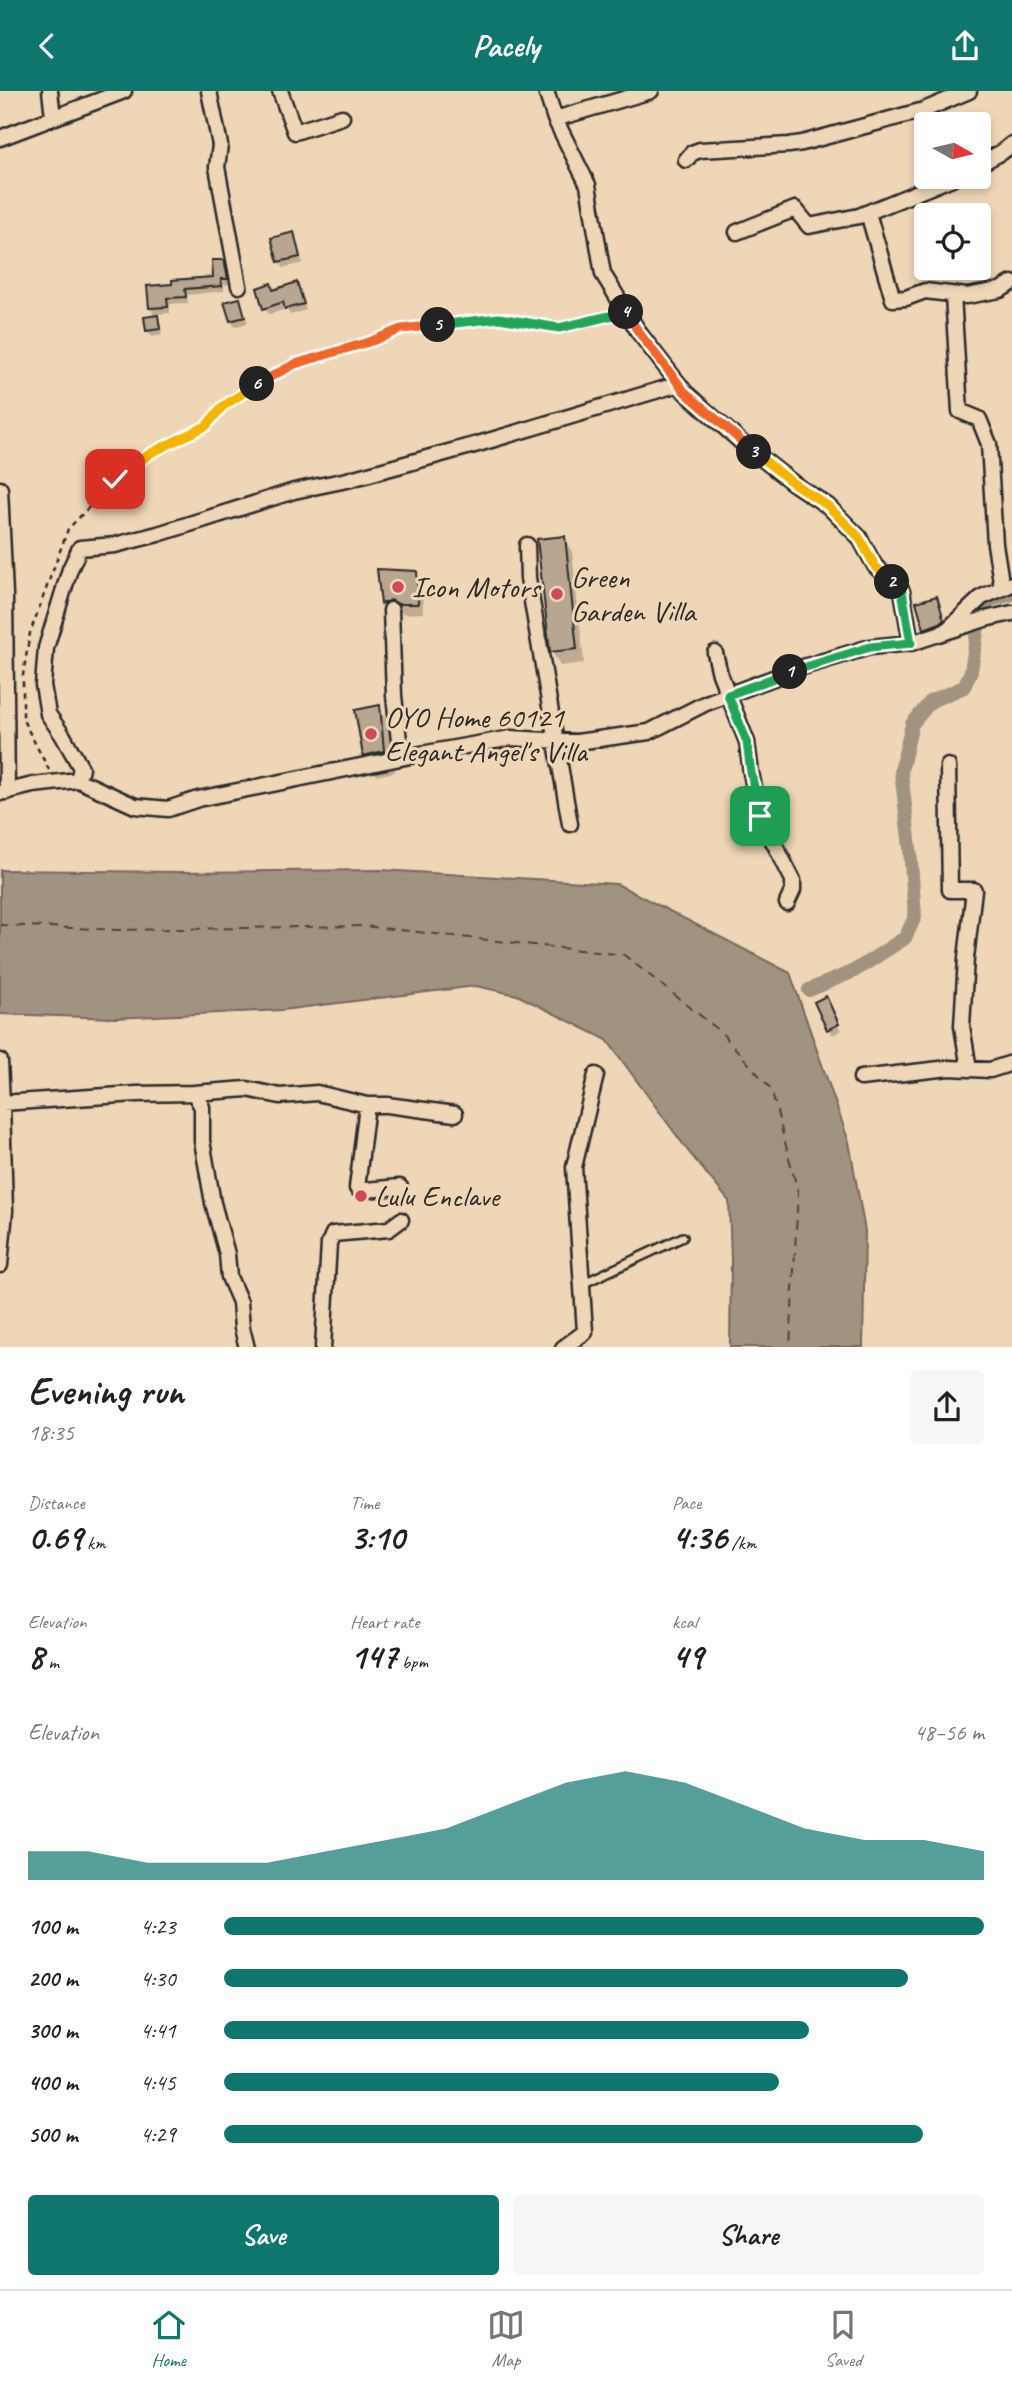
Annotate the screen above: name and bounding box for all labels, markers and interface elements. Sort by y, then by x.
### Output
text: Pacely [473,25,539,66]
icon: back [28,27,66,65]
icon: share [946,27,984,65]
north arrow [914,112,990,189]
map controls [914,112,991,280]
button: locate [914,203,991,280]
pin: 4 [608,295,644,329]
text: 4 [621,299,630,323]
pin: 5 [420,307,456,343]
text: 5 [433,312,442,336]
pin: 6 [240,367,274,401]
text: 6 [252,371,261,395]
pin: 3 [736,435,772,469]
text: 3 [749,439,758,463]
pin [85,449,145,509]
icon: check [96,460,134,498]
place label: Green Garden Villa [571,558,697,630]
pin: 2 [874,565,910,599]
place label: Icon Motors [412,568,542,606]
text: 2 [887,569,896,593]
marker: Icon Motors [390,579,406,595]
marker: Green Garden Villa [549,586,565,602]
pin: 1 [772,655,808,689]
text: 1 [785,659,794,683]
place label: OYO Home 60121 Elegant Angel's Villa [385,698,589,770]
marker: OYO Home 60121 Elegant Angel's Villa [363,726,379,742]
pin [730,786,790,846]
icon: arrive [741,797,779,835]
place label: Lulu Enclave [375,1177,501,1215]
marker: Lulu Enclave [353,1188,369,1204]
text: Evening run [28,1368,184,1415]
button: share [910,1370,984,1444]
text: 18:35 [28,1418,74,1447]
text: Distance [28,1491,85,1515]
text: Time [350,1491,379,1515]
text: Pace [672,1491,701,1515]
text: 0.69 [28,1515,83,1560]
text: 3:10 [350,1515,404,1560]
text: 4:36 [672,1515,727,1560]
text: km [83,1531,106,1555]
text: /km [727,1531,756,1555]
text: Elevation [28,1610,86,1634]
text: Heart rate [350,1610,419,1634]
text: kcal [672,1610,697,1634]
text: 8 [28,1634,44,1679]
text: 147 [350,1634,397,1679]
text: 49 [672,1634,703,1679]
text: m [44,1650,59,1674]
text: bpm [397,1650,428,1674]
text: Elevation [28,1718,99,1747]
text: 48–56 m [914,1718,984,1747]
text: 100 m [28,1912,78,1941]
text: 4:23 [140,1912,176,1941]
text: 200 m [28,1964,78,1993]
text: 4:30 [140,1964,176,1993]
text: 300 m [28,2016,78,2045]
text: 4:41 [140,2016,176,2045]
text: 400 m [28,2068,78,2097]
text: 4:45 [140,2068,176,2097]
text: 500 m [28,2120,77,2149]
text: 4:29 [140,2120,176,2149]
button: Save [28,2195,499,2275]
button: Share [513,2195,984,2275]
tab: Home [150,2306,188,2372]
tab: Map [487,2306,525,2372]
tab: Saved [824,2306,862,2372]

